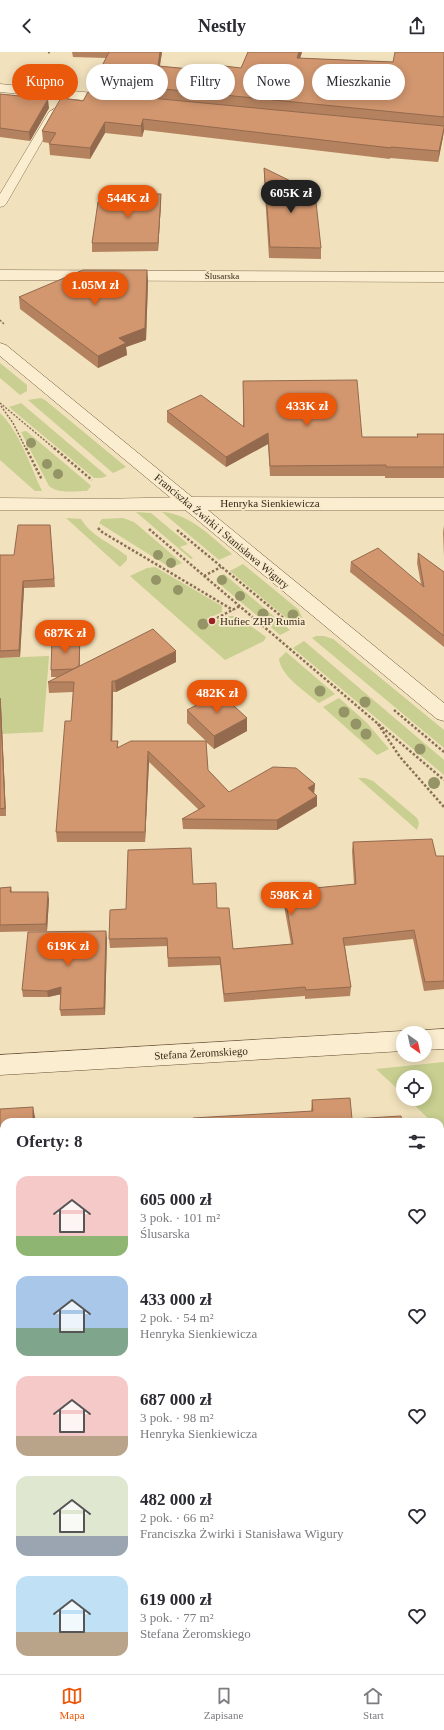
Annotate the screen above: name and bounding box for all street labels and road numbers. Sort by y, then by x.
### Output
street label: Ślusarska [205,271,239,281]
street label: Franciszka Żwirki i Stanisława Wigury [152,471,292,591]
street label: Henryka Sienkiewicza [220,497,320,509]
street label: Stefana Żeromskiego [154,1045,249,1061]

